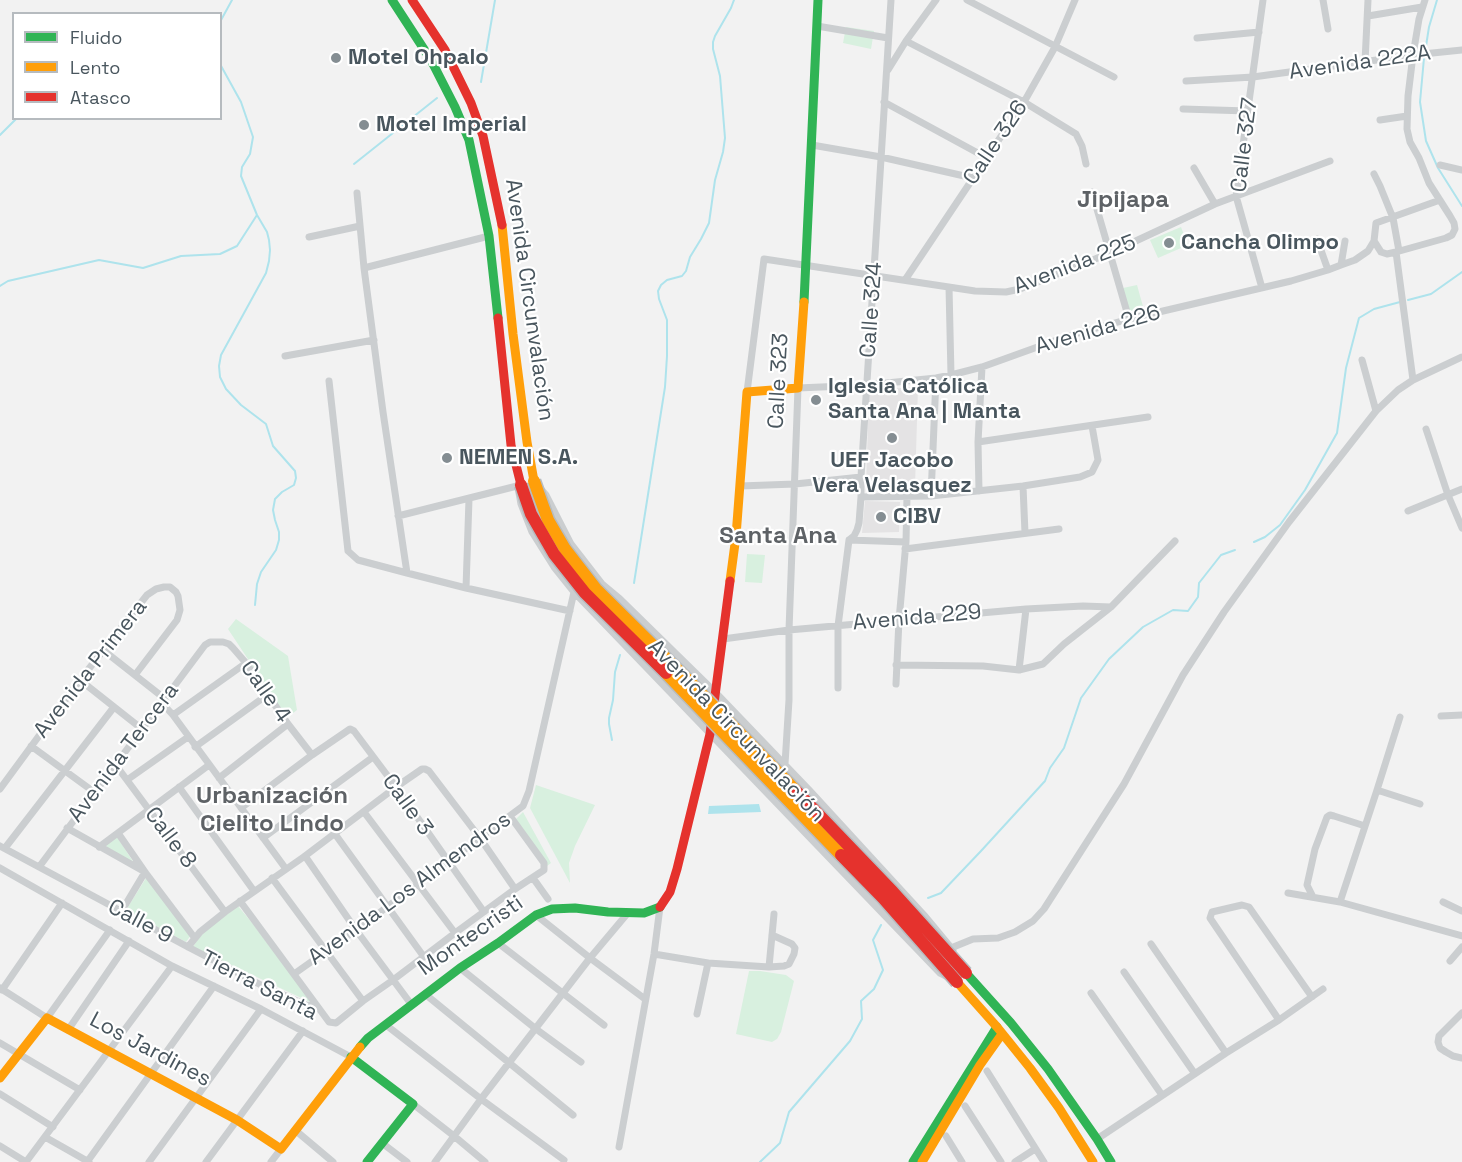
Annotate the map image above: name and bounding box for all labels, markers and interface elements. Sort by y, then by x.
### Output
legend [12,12,222,120]
text: Fluido [70,26,122,49]
street label: Avenida 222A [1287,40,1433,86]
place label: Motel Ohpalo [348,45,489,71]
marker: Motel Ohpalo [329,51,343,65]
text: Lento [70,56,120,79]
text: Atasco [70,86,131,109]
street label: Calle 326 [958,96,1034,190]
street label: Calle 327 [1226,96,1264,194]
place label: Motel Imperial [376,112,527,138]
marker: Motel Imperial [357,118,371,132]
street label: Avenida Circunvalación [499,177,559,423]
district label: Jipijapa [1077,186,1169,214]
street label: Avenida 225 [1010,230,1140,300]
place label: Cancha Olimpo [1181,230,1339,256]
marker: Cancha Olimpo [1162,236,1176,250]
street label: Calle 324 [855,261,889,359]
street label: Avenida 226 [1032,299,1164,361]
street label: Calle 323 [763,332,795,430]
place label: Iglesia Católica Santa Ana | Manta [828,374,1021,426]
marker: Iglesia Católica Santa Ana | Manta [809,393,823,407]
marker: UEF Jacobo Vera Velasquez [885,431,899,445]
place label: NEMEN S.A. [459,445,578,471]
place label: UEF Jacobo Vera Velasquez [812,448,972,500]
marker: NEMEN S.A. [440,451,454,465]
place label: CIBV [893,504,941,530]
marker: CIBV [874,510,888,524]
district label: Santa Ana [719,522,837,550]
street label: Avenida Primera [29,594,153,744]
street label: Avenida 229 [852,599,982,637]
street label: Avenida Circunvalación [642,634,830,828]
street label: Calle 4 [234,656,296,728]
street label: Avenida Tercera [63,678,185,828]
street label: Calle 3 [376,769,438,841]
district label: Urbanización Cielito Lindo [196,782,348,838]
street label: Calle 8 [138,802,202,874]
street label: Avenida Los Almendros [304,807,516,971]
street label: Montecristi [413,890,529,982]
street label: Calle 9 [103,894,177,950]
street label: Tierra Santa [196,945,322,1027]
street label: Los Jardines [85,1007,215,1093]

